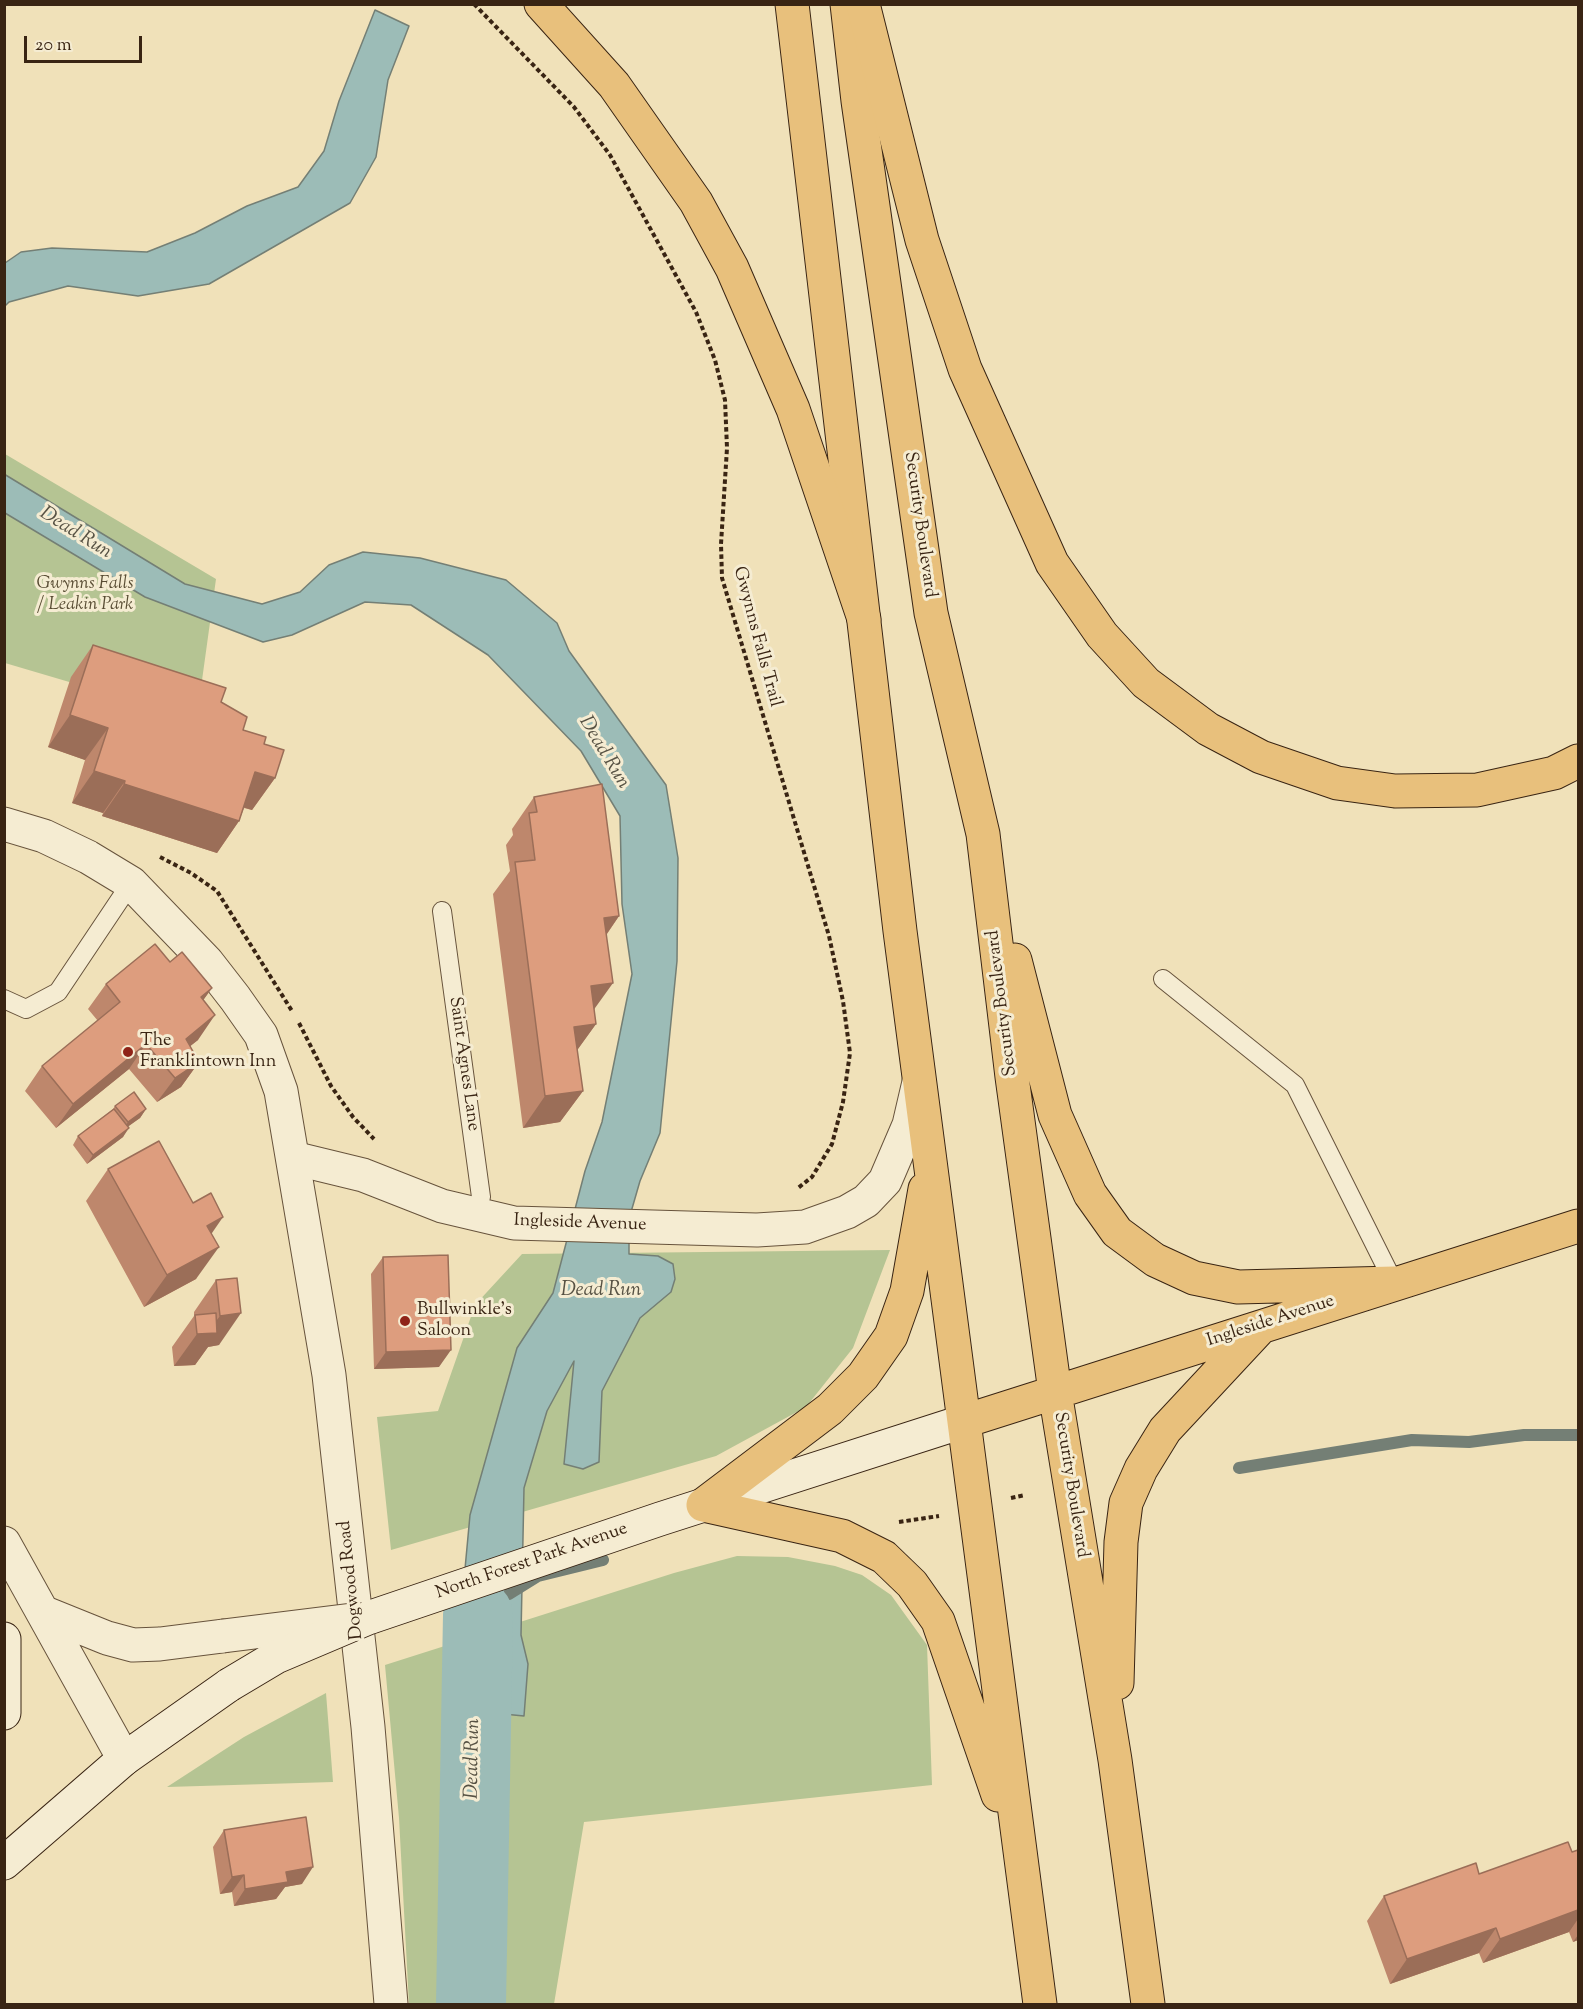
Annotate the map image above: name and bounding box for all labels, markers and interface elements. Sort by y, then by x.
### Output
scale bar [27,24,146,62]
text: 20 m [35,33,72,59]
street label: Security Boulevard [898,451,940,599]
water label: Dead Run [35,502,115,566]
street label: Gwynns Falls Trail [727,564,785,710]
park label: Gwynns Falls / Leakin Park [37,574,133,616]
water label: Dead Run [572,712,634,794]
street label: Security Boulevard [983,929,1023,1077]
street label: Saint Agnes Lane [443,995,483,1133]
place label: The Franklintown Inn [140,1031,276,1074]
marker: The Franklintown Inn [121,1045,135,1059]
street label: Ingleside Avenue [513,1211,647,1237]
water label: Dead Run [561,1280,641,1304]
street label: Ingleside Avenue [1205,1291,1337,1353]
place label: Bullwinkle's Saloon [417,1300,512,1342]
marker: Bullwinkle's Saloon [398,1314,412,1328]
street label: Security Boulevard [1048,1411,1092,1559]
street label: Dogwood Road [335,1519,369,1641]
street label: North Forest Park Avenue [433,1519,631,1605]
water label: Dead Run [461,1719,487,1799]

